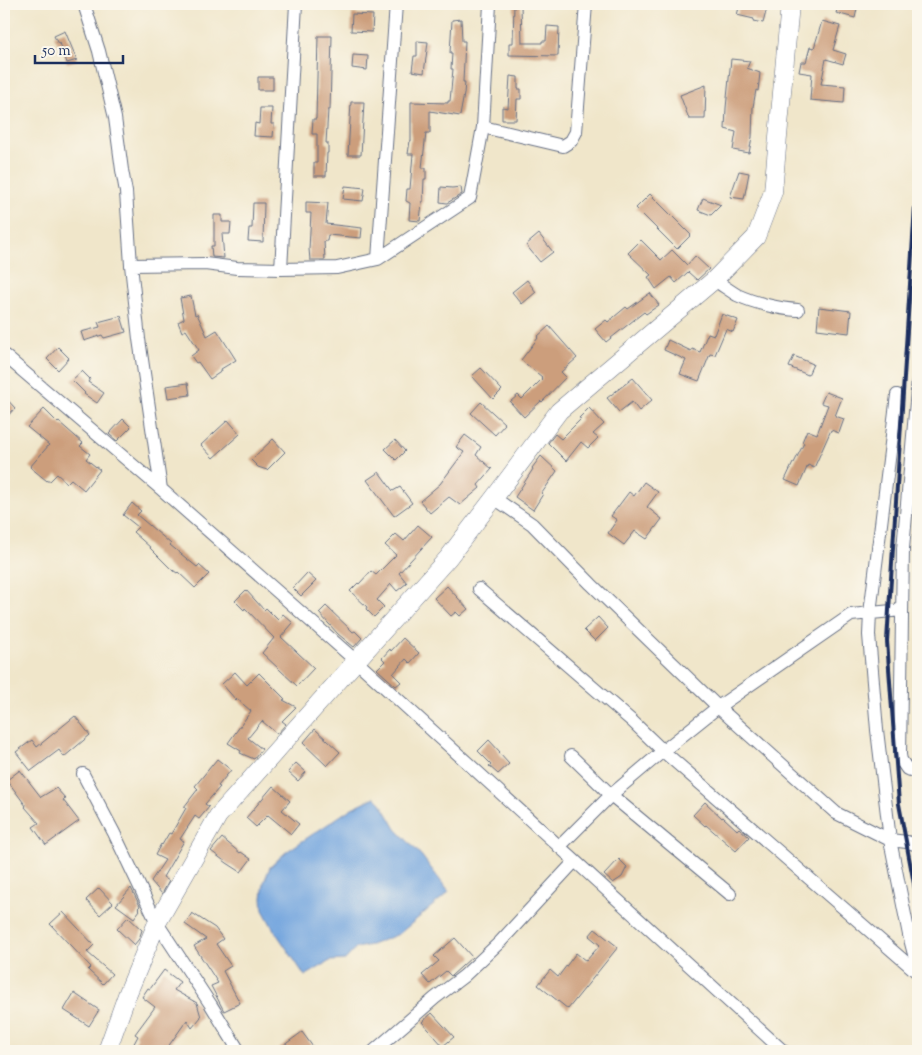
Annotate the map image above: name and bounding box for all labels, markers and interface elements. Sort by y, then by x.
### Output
scale bar [35,32,122,64]
text: 50 m [41,41,71,62]

